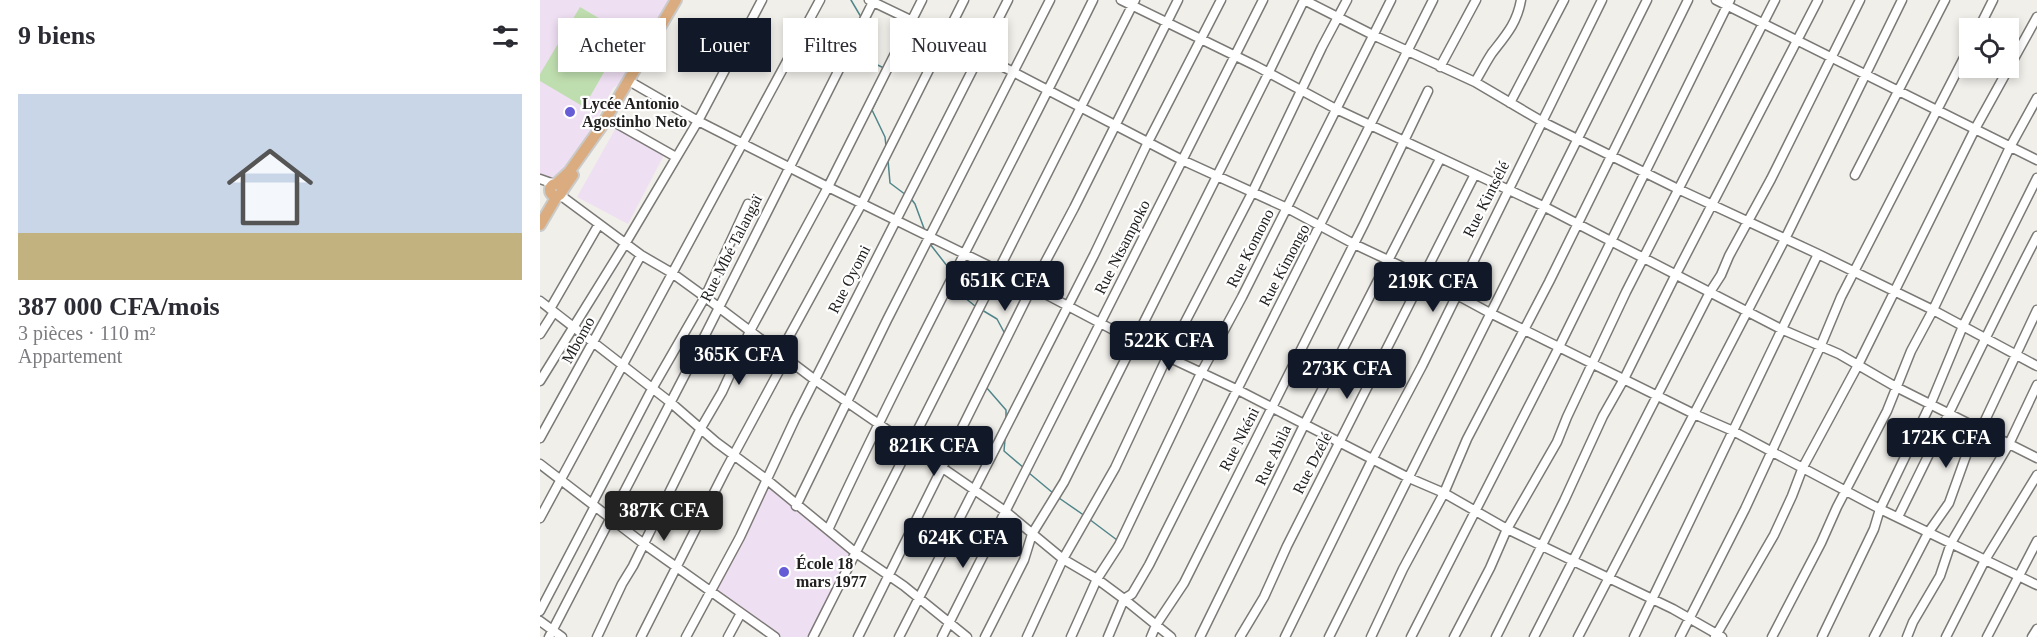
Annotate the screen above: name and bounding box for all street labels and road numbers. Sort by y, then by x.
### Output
street label: Rue Kintsélé [1460,158,1512,240]
street label: Rue Mbé Talangaï [697,191,766,305]
street label: Rue Ntsampoko [1091,197,1154,297]
street label: Rue Komono [1223,206,1277,290]
street label: Rue Kimongo [1255,221,1314,309]
street label: Rue Oyomi [825,242,875,316]
street label: Mbomo [558,314,598,366]
street label: Rue Nkéni [1216,404,1262,474]
street label: Rue Abila [1252,422,1294,488]
street label: Rue Dzélé [1289,429,1335,497]

